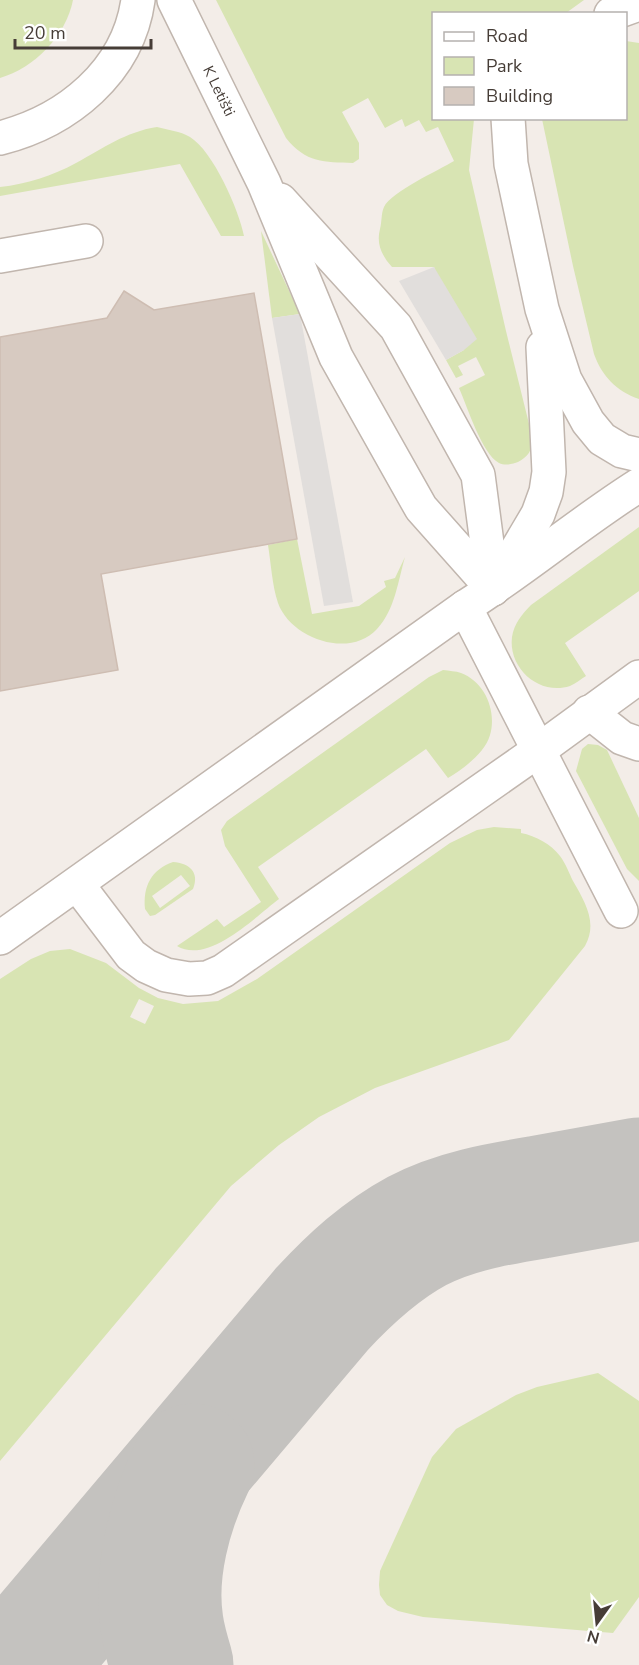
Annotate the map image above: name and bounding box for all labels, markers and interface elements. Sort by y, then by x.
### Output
scale bar [15,12,152,50]
legend [432,12,627,120]
text: 20 m [24,21,66,45]
text: Road [486,24,528,48]
text: Park [486,54,523,78]
street label: K Letišti [198,62,240,120]
text: Building [486,84,553,108]
north arrow [567,1593,627,1653]
text: N [585,1624,602,1649]

